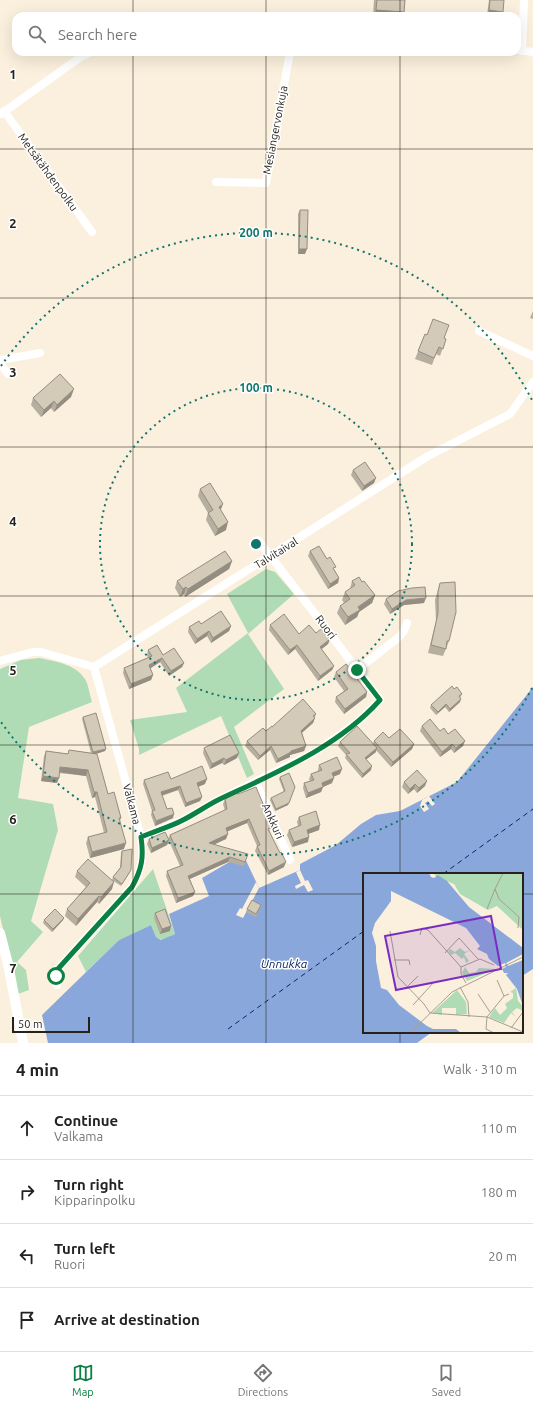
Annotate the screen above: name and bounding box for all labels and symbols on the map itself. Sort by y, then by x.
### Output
text: 1 [9,67,17,81]
street label: Mesiangervonkuja [261,85,289,175]
street label: Metsätähdenpolku [16,131,80,213]
text: 2 [9,216,17,230]
text: 200 m [239,226,273,239]
text: 3 [9,365,17,379]
text: 100 m [239,381,273,394]
text: 4 [9,514,17,528]
street label: Talvitaival [252,535,300,571]
centre of rings [249,537,263,551]
street label: Ruori [313,613,339,641]
route end [348,661,366,679]
text: 5 [9,663,17,677]
street label: Valkama [121,782,143,826]
street label: Ankkuri [260,801,286,841]
text: 6 [9,812,17,826]
inset map [363,873,523,1033]
water label: Unnukka [261,957,308,970]
text: 7 [9,961,17,975]
route start [47,967,65,985]
scale bar [12,1015,90,1034]

